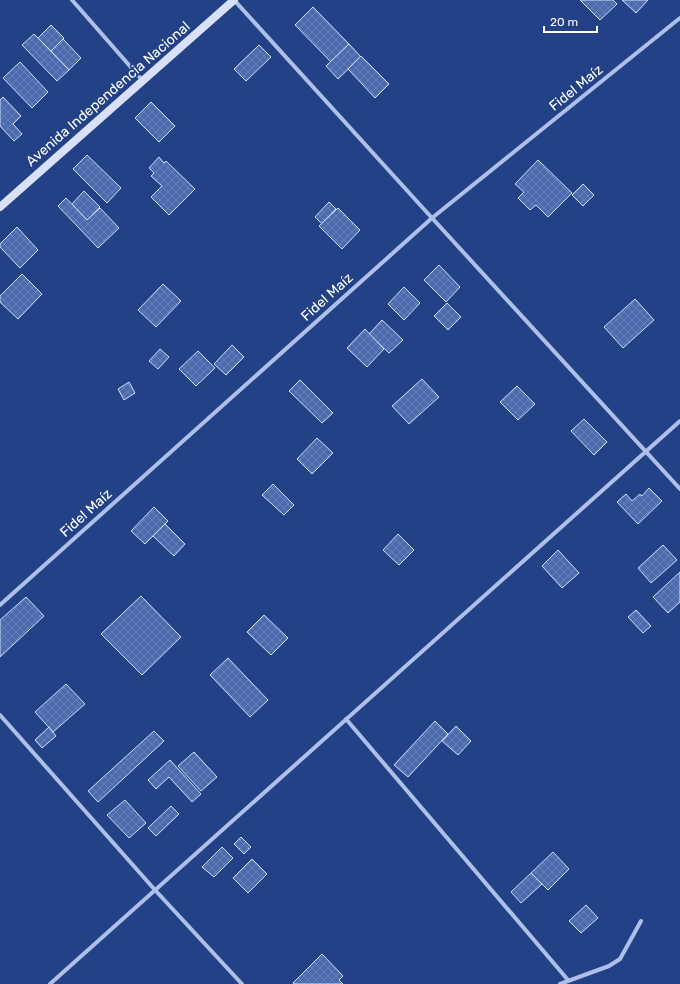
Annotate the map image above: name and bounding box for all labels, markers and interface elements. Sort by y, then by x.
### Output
scale bar [544,8,597,34]
text: 20 m [550,15,578,29]
street label: Avenida Independencia Nacional [22,18,194,170]
street label: Fidel Maíz [546,61,606,115]
street label: Fidel Maíz [298,269,356,325]
street label: Fidel Maíz [57,485,115,541]

